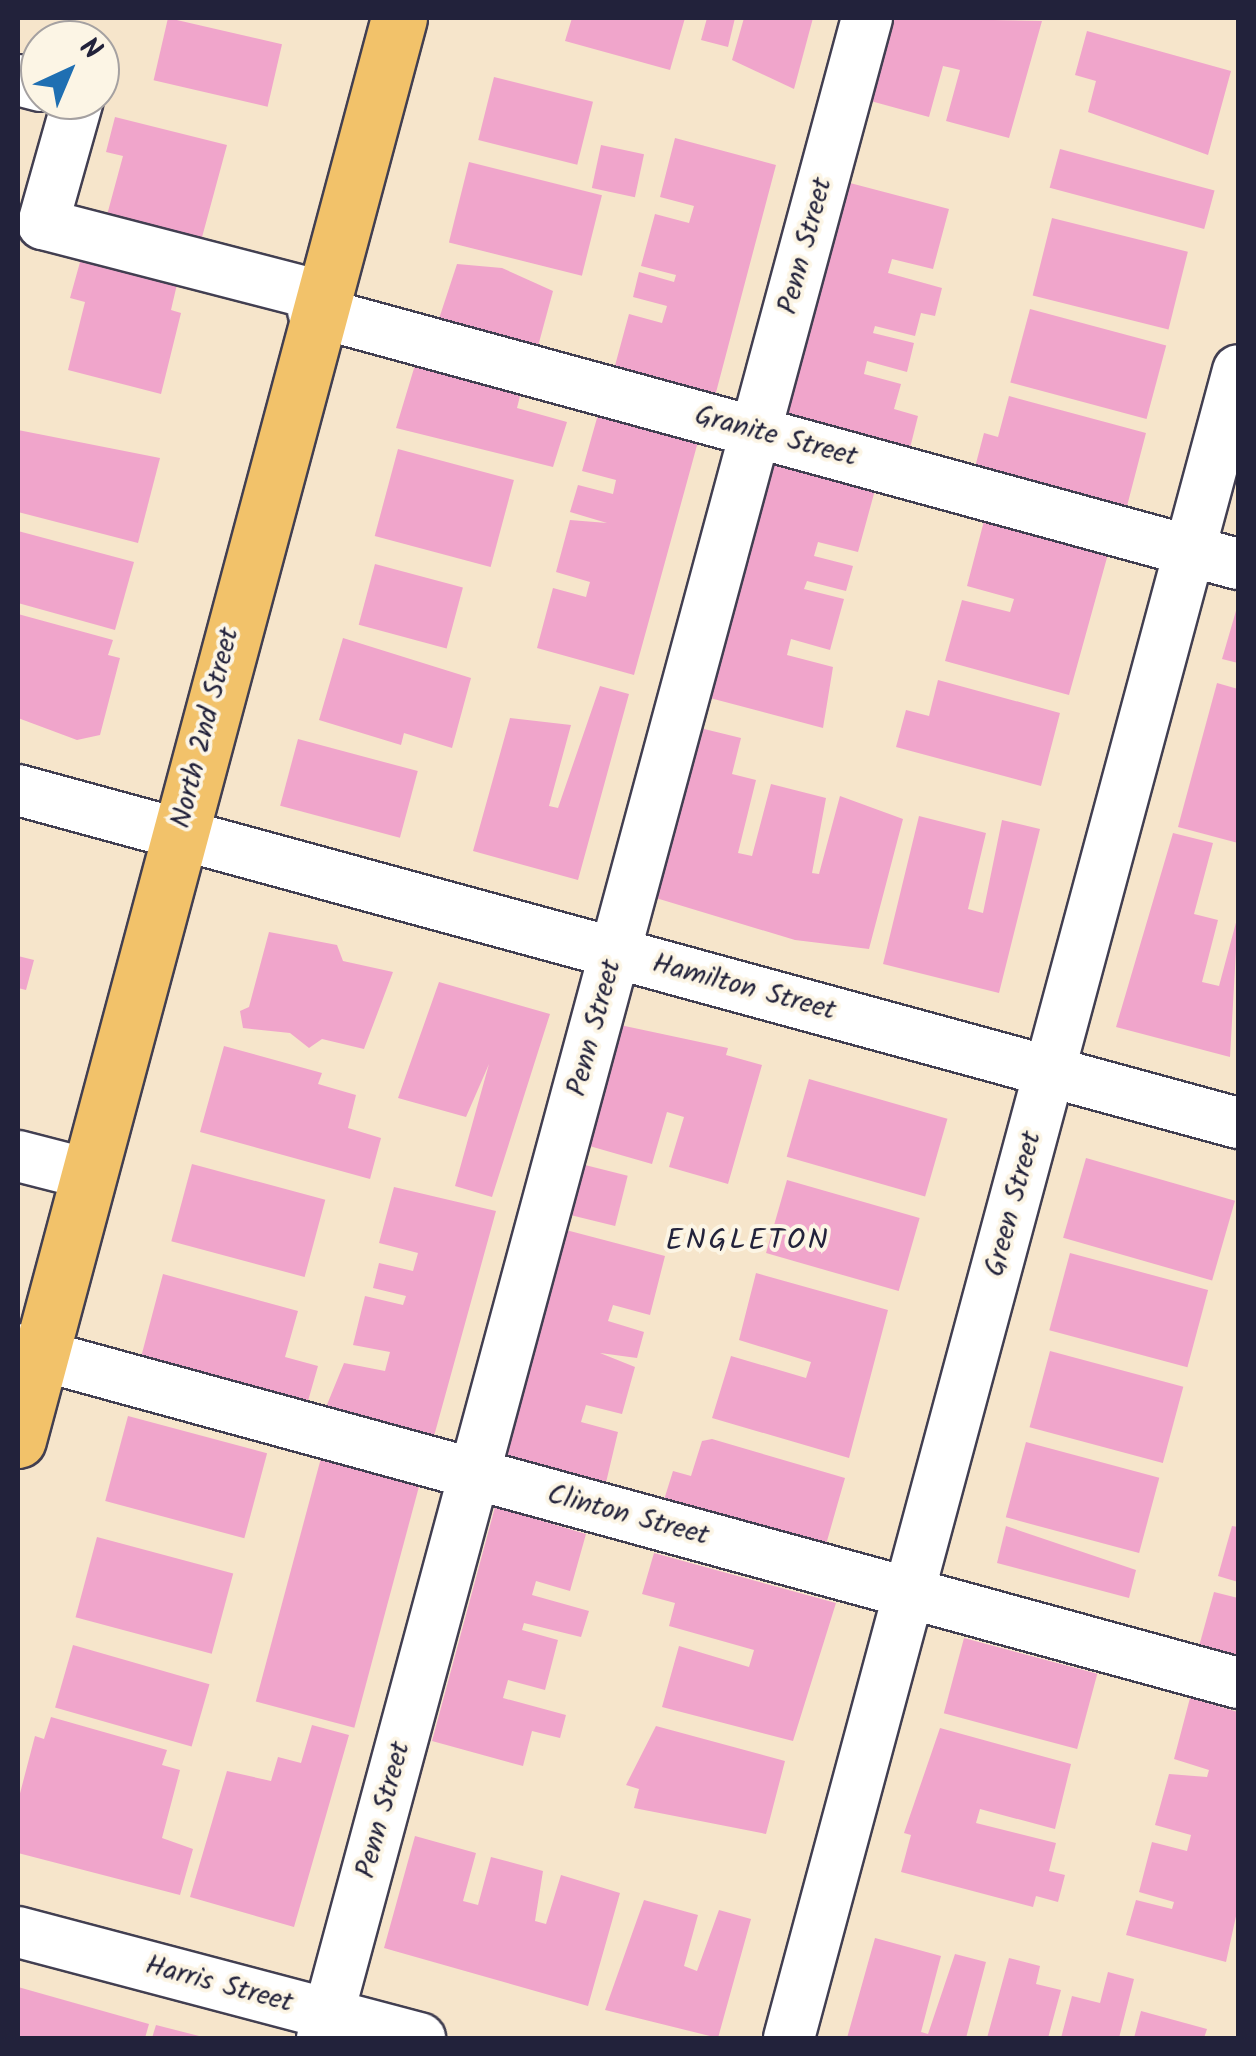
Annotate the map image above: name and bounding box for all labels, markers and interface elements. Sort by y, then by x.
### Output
north arrow [20,20,120,120]
text: N [68,27,112,72]
street label: Penn Street [772,174,840,318]
street label: Granite Street [691,399,861,475]
street label: North 2nd Street [165,624,247,832]
street label: Hamilton Street [649,947,839,1029]
street label: Penn Street [561,956,629,1100]
street label: Green Street [979,1128,1049,1280]
district label: ENGLETON [666,1223,830,1259]
street label: Clinton Street [544,1478,712,1554]
street label: Penn Street [350,1738,418,1882]
street label: Harris Street [142,1949,296,2021]

